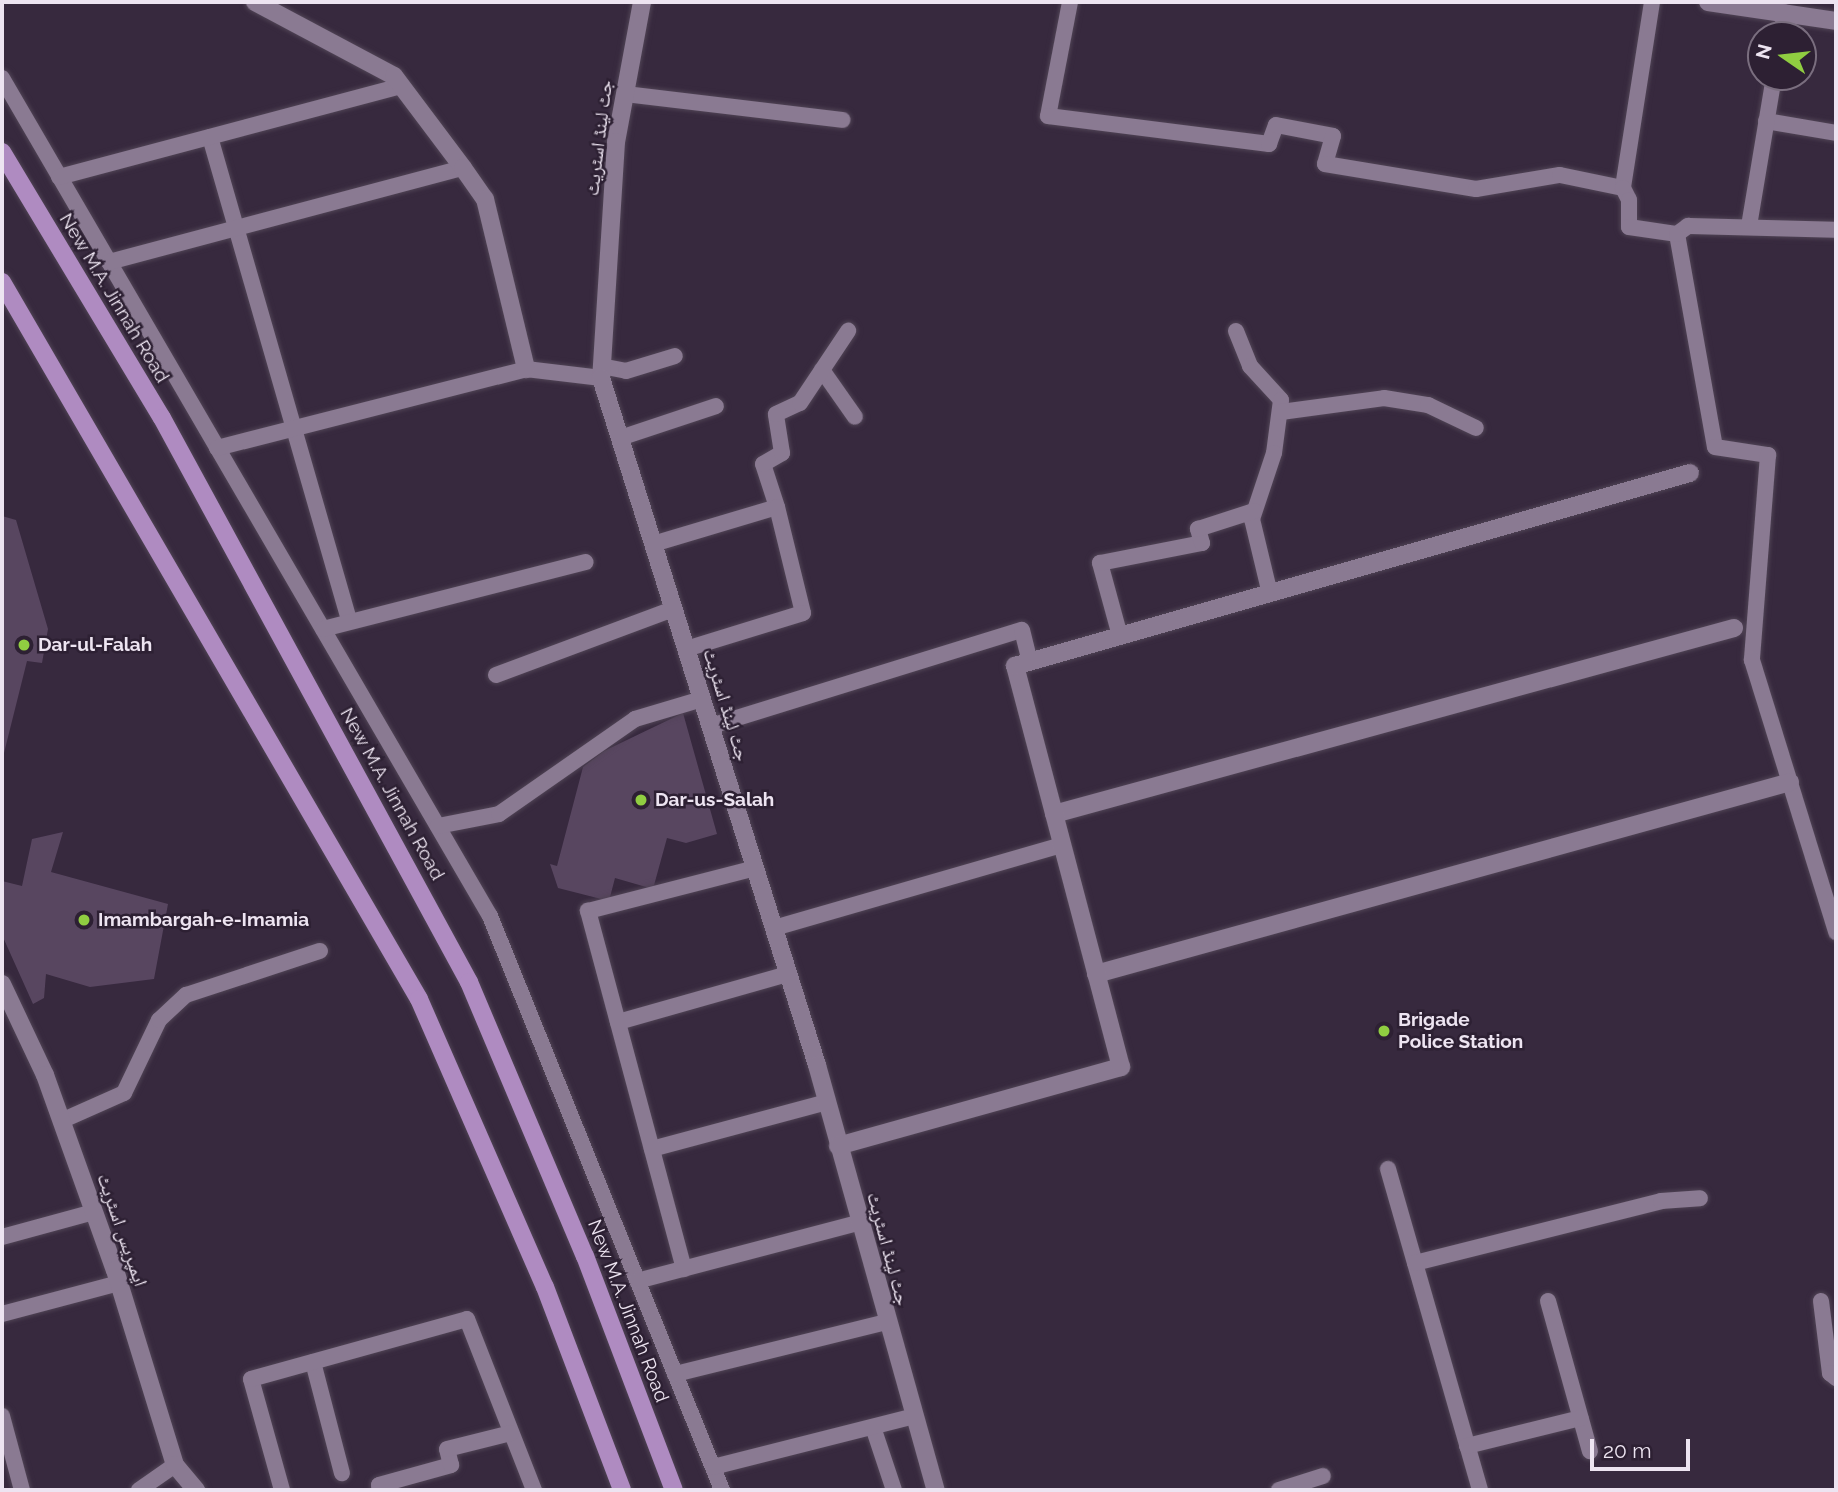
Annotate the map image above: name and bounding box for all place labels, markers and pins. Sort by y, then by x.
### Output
place label: Dar-ul-Falah [38,634,152,656]
marker: Dar-ul-Falah [16,637,32,653]
place label: Dar-us-Salah [655,789,774,811]
marker: Dar-us-Salah [633,792,649,808]
place label: Imambargah-e-Imamia [98,909,309,931]
marker: Imambargah-e-Imamia [76,912,92,928]
place label: Brigade Police Station [1398,1009,1523,1053]
marker: Brigade Police Station [1376,1023,1392,1039]

